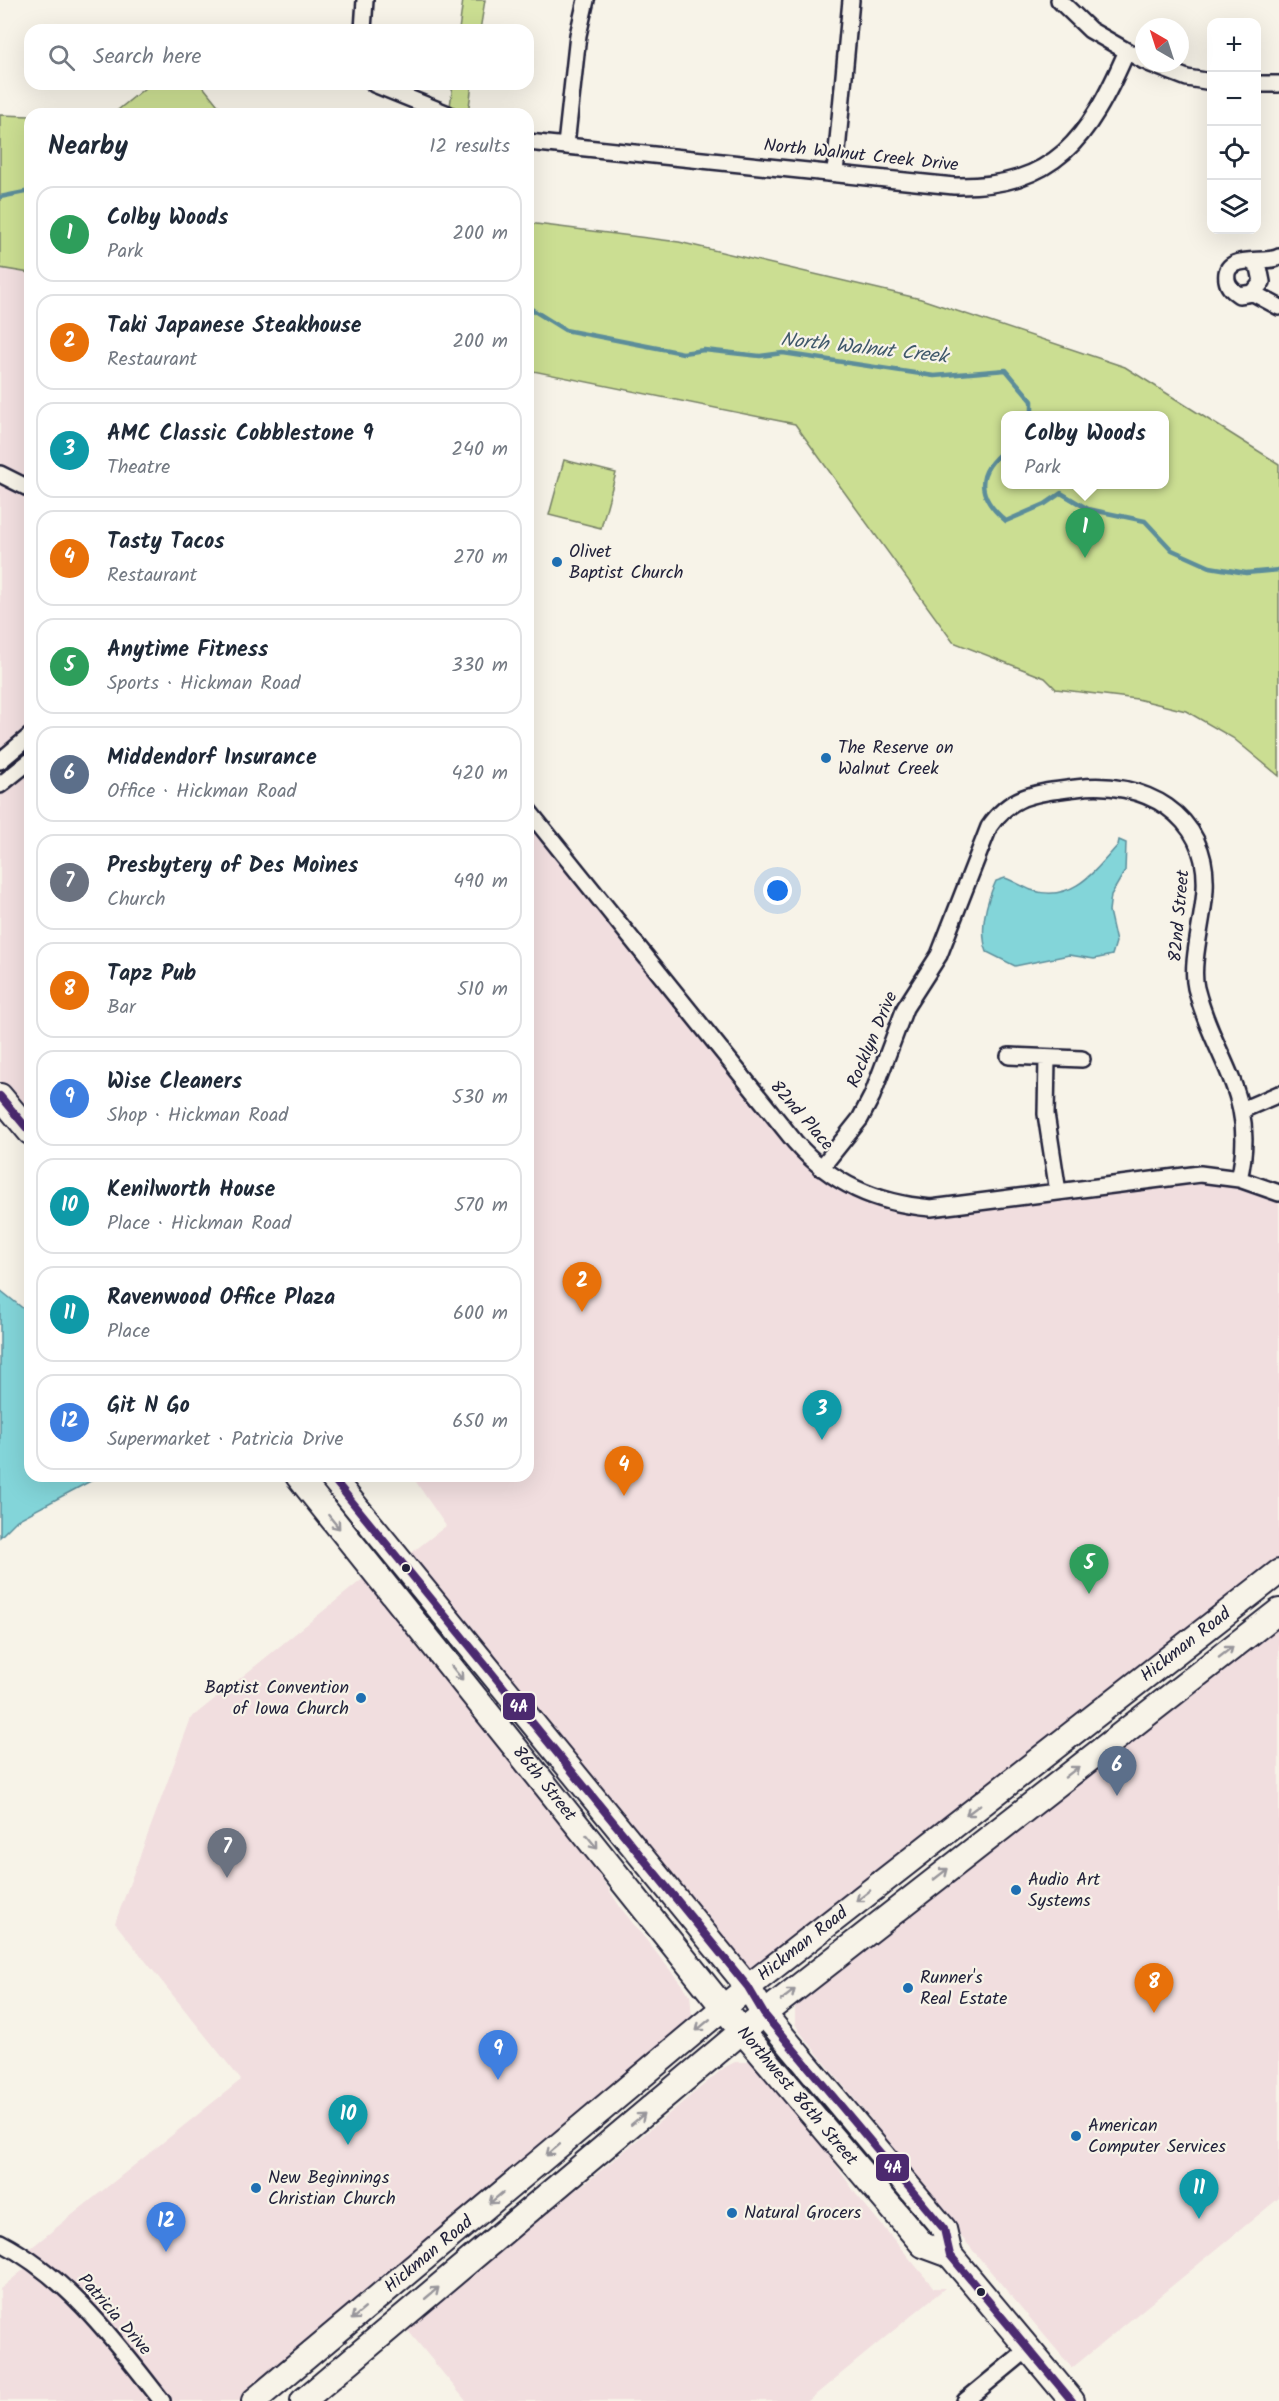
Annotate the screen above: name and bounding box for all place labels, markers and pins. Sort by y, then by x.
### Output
pin: 1 [1066,508,1104,558]
place label: Olivet Baptist Church [569,538,683,588]
marker: Olivet Baptist Church [550,555,564,569]
place label: The Reserve on Walnut Creek [838,734,954,784]
marker: The Reserve on Walnut Creek [819,751,833,765]
pin: 2 [562,1262,602,1312]
pin: 3 [802,1390,842,1440]
pin: 4 [604,1446,644,1496]
pin: 5 [1070,1544,1108,1594]
unlabelled marker [400,1562,412,1574]
place label: Baptist Convention of Iowa Church [205,1674,349,1724]
marker: Baptist Convention of Iowa Church [354,1691,368,1705]
pin: 6 [1098,1746,1136,1796]
pin: 7 [208,1828,246,1878]
place label: Audio Art Systems [1028,1866,1101,1916]
marker: Audio Art Systems [1009,1883,1023,1897]
place label: Runner's Real Estate [920,1964,1007,2014]
pin: 8 [1134,1964,1174,2013]
marker: Runner's Real Estate [901,1981,915,1995]
pin: 9 [478,2030,518,2080]
pin: 10 [328,2096,368,2145]
place label: American Computer Services [1088,2112,1226,2162]
marker: American Computer Services [1069,2129,1083,2143]
place label: New Beginnings Christian Church [268,2164,396,2214]
pin: 11 [1180,2170,1218,2219]
marker: New Beginnings Christian Church [249,2181,263,2195]
place label: Natural Grocers [744,2199,861,2228]
pin: 12 [146,2202,186,2252]
marker: Natural Grocers [725,2206,739,2220]
unlabelled marker [975,2286,987,2298]

